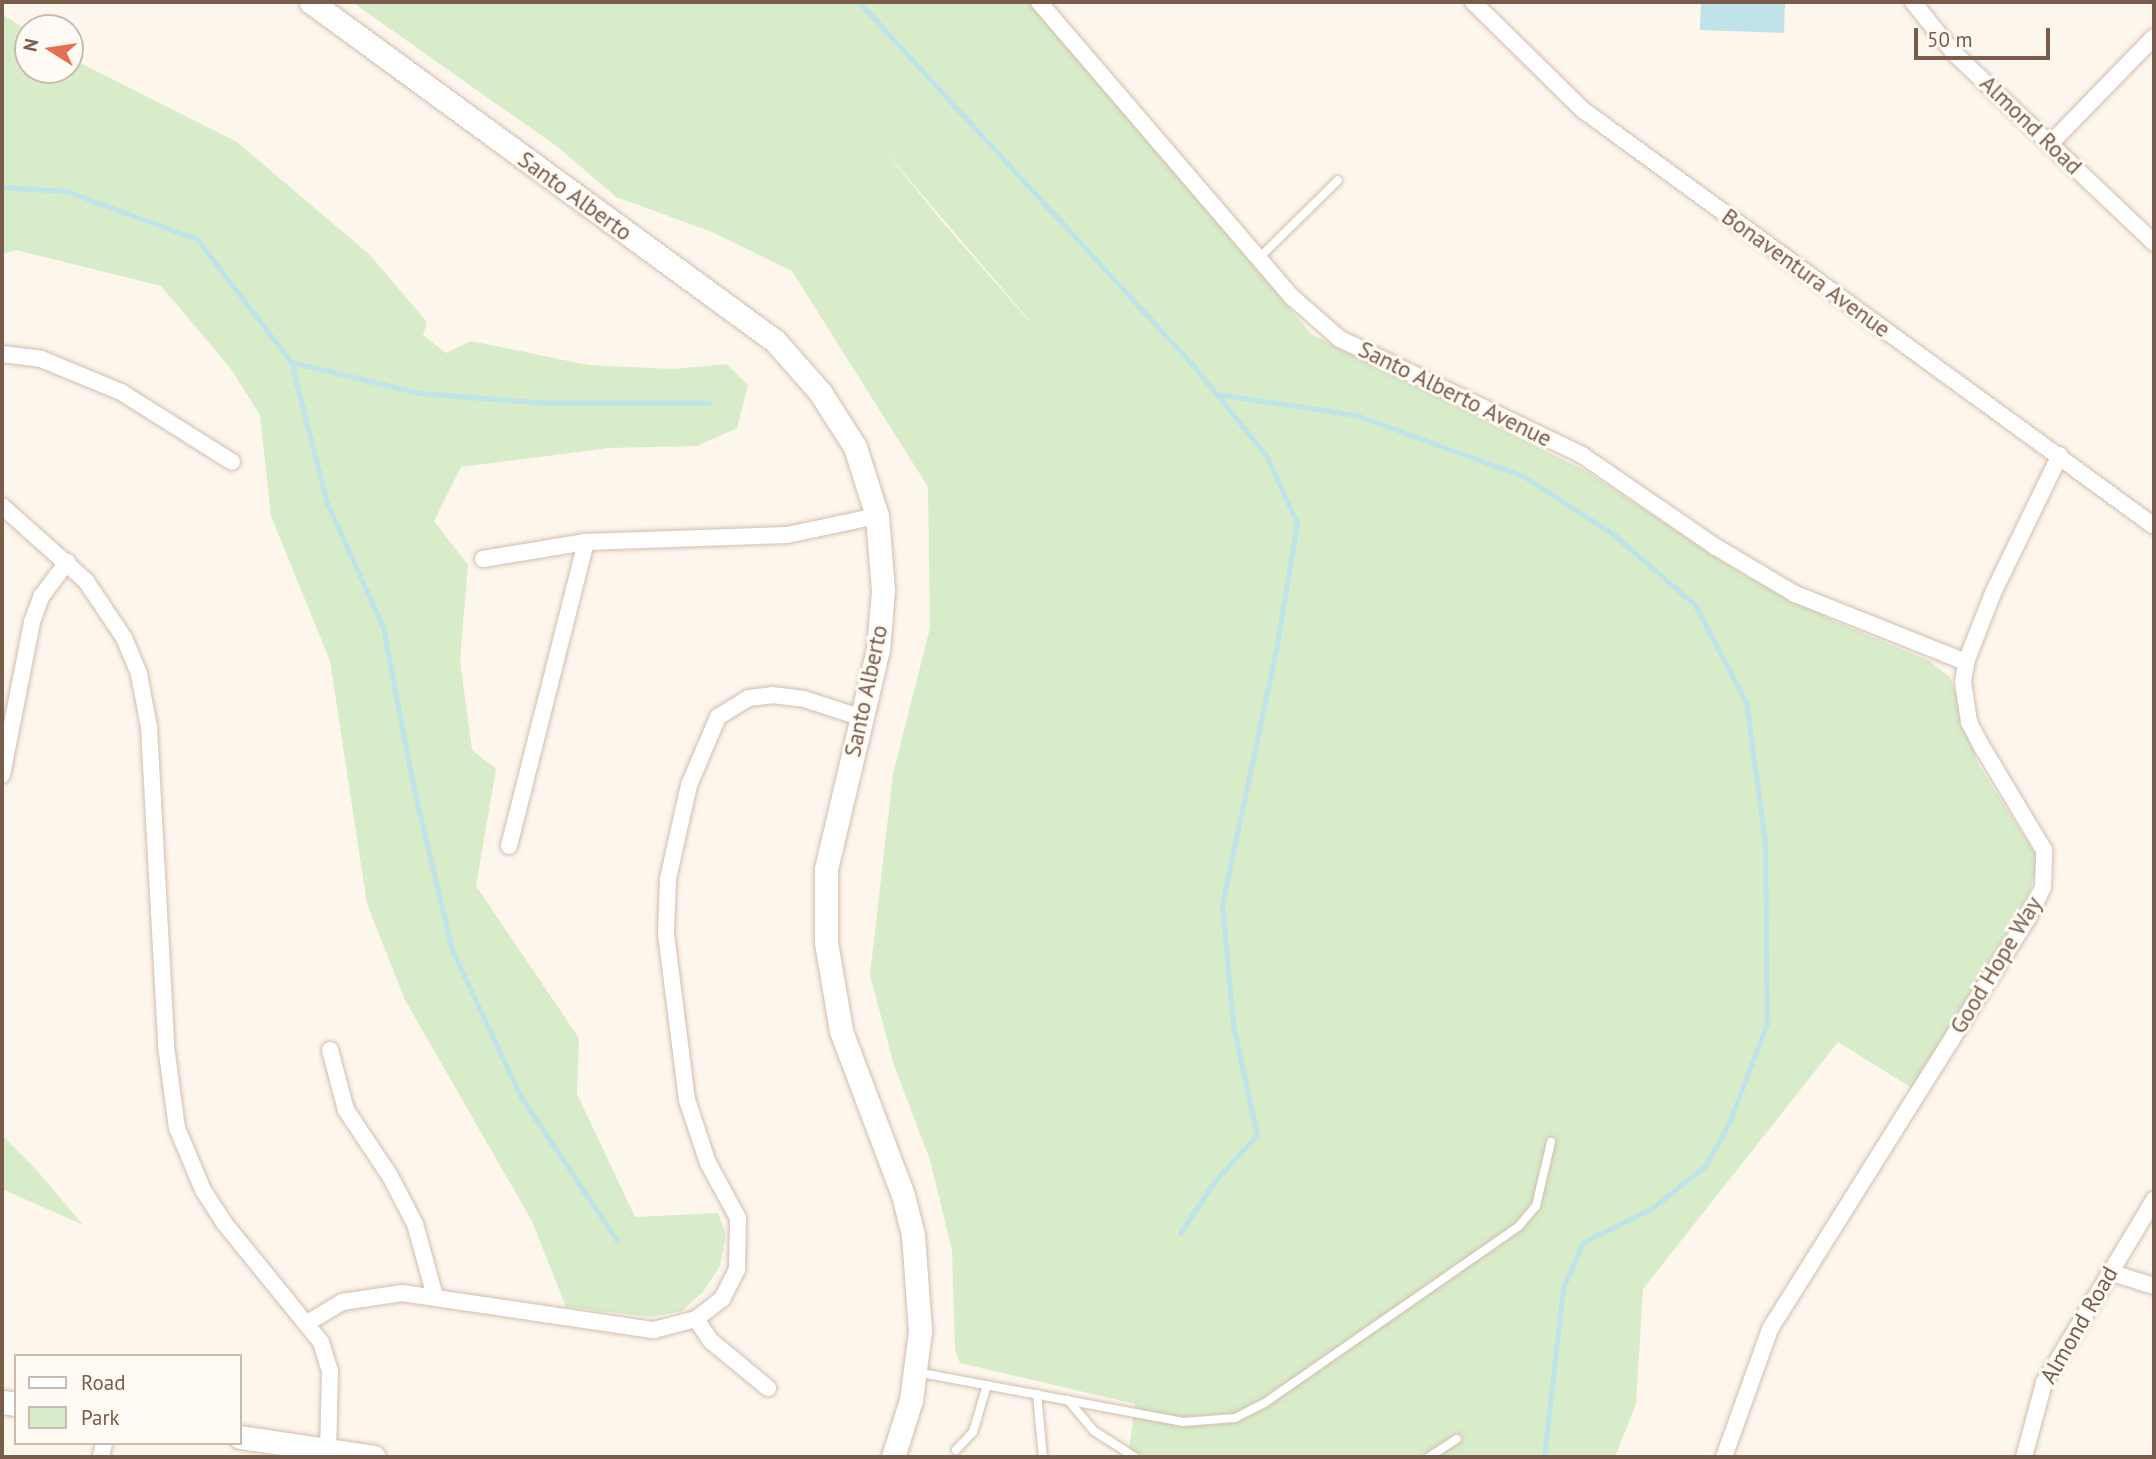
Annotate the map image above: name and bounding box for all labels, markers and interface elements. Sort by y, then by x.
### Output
north arrow [14,14,84,84]
scale bar [1918,14,2054,58]
text: 50 m [1927,26,1973,53]
text: N [17,36,43,54]
street label: Almond Road [1974,70,2088,180]
street label: Santo Alberto [512,145,638,247]
street label: Bonaventura Avenue [1716,202,1896,344]
street label: Santo Alberto Avenue [1353,335,1557,453]
street label: Santo Alberto [838,622,894,760]
street label: Good Hope Way [1944,891,2048,1039]
street label: Almond Road [2034,1261,2124,1389]
legend [14,1354,242,1445]
text: Road [81,1369,125,1396]
text: Park [81,1404,120,1431]

